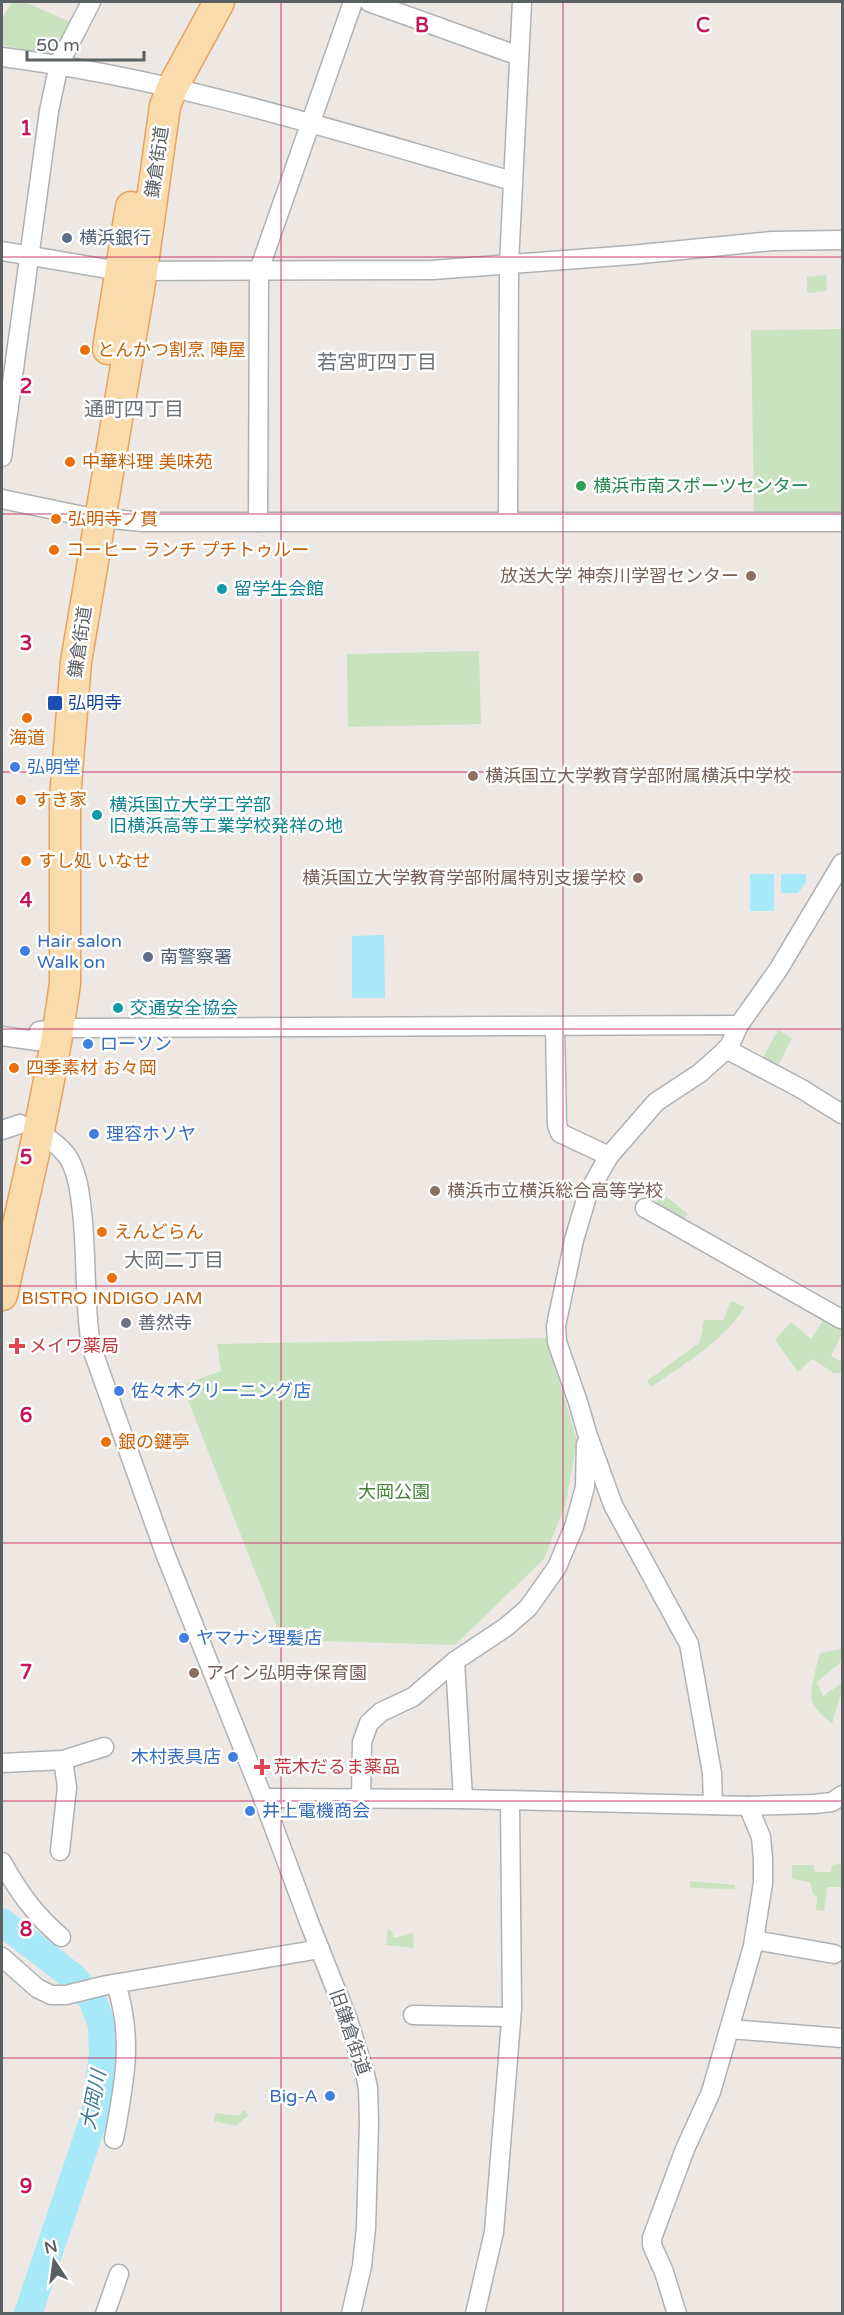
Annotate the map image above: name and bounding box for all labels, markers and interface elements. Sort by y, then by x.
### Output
text: B [415,14,429,38]
text: C [696,14,710,38]
scale bar [27,24,144,62]
text: 50 m [36,34,80,56]
text: 1 [20,117,32,141]
street label: 鎌倉街道 [141,125,173,199]
place label: 横浜銀行 [79,227,151,249]
marker: 横浜銀行 [60,231,74,245]
place label: とんかつ割烹 陣屋 [97,339,246,361]
marker: とんかつ割烹 陣屋 [78,343,92,357]
district label: 若宮町四丁目 [317,351,437,375]
text: 2 [20,375,32,399]
district label: 通町四丁目 [84,398,184,422]
place label: 中華料理 美味苑 [82,451,213,473]
marker: 中華料理 美味苑 [63,455,77,469]
place label: 横浜市南スポーツセンター [593,475,809,497]
marker: 横浜市南スポーツセンター [574,479,588,493]
place label: 弘明寺ノ貫 [68,508,158,530]
marker: 弘明寺ノ貫 [49,512,63,526]
place label: コーヒー ランチ プチトゥルー [66,539,309,561]
marker: コーヒー ランチ プチトゥルー [47,543,61,557]
place label: 放送大学 神奈川学習センター [500,565,739,587]
marker: 放送大学 神奈川学習センター [744,569,758,583]
place label: 留学生会館 [234,578,324,600]
marker: 留学生会館 [215,582,229,596]
street label: 鎌倉街道 [64,605,96,679]
text: 3 [20,632,32,656]
place label: 弘明寺 [68,692,122,714]
marker: 弘明寺 [46,694,64,712]
marker: 海道 [20,711,34,725]
place label: 海道 [9,727,45,749]
place label: 弘明堂 [27,756,81,778]
marker: 弘明堂 [8,760,22,774]
place label: 横浜国立大学教育学部附属横浜中学校 [485,765,791,787]
marker: 横浜国立大学教育学部附属横浜中学校 [466,769,480,783]
place label: すき家 [33,789,87,811]
marker: すき家 [14,793,28,807]
place label: 横浜国立大学工学部 旧横浜高等工業学校発祥の地 [109,794,343,837]
marker: 横浜国立大学工学部 旧横浜高等工業学校発祥の地 [90,808,104,822]
place label: すし処 いなせ [38,850,151,872]
marker: すし処 いなせ [19,854,33,868]
place label: 横浜国立大学教育学部附属特別支援学校 [302,867,626,889]
marker: 横浜国立大学教育学部附属特別支援学校 [631,871,645,885]
text: 4 [20,889,33,913]
place label: Hair salon Walk on [37,930,122,973]
marker: Hair salon Walk on [18,944,32,958]
place label: 南警察署 [160,946,232,968]
marker: 南警察署 [141,950,155,964]
place label: 交通安全協会 [130,997,238,1019]
marker: 交通安全協会 [111,1001,125,1015]
place label: ローソン [100,1033,172,1055]
marker: ローソン [81,1037,95,1051]
place label: 四季素材 お々岡 [26,1057,157,1079]
marker: 四季素材 お々岡 [7,1061,21,1075]
place label: 理容ホソヤ [106,1123,196,1145]
marker: 理容ホソヤ [87,1127,101,1141]
text: 5 [20,1146,32,1170]
place label: 横浜市立横浜総合高等学校 [447,1180,663,1202]
marker: 横浜市立横浜総合高等学校 [428,1184,442,1198]
place label: えんどらん [114,1221,203,1243]
marker: えんどらん [95,1225,109,1239]
district label: 大岡二丁目 [124,1249,224,1273]
marker: BISTRO INDIGO JAM [105,1271,119,1285]
place label: BISTRO INDIGO JAM [21,1287,203,1309]
place label: 善然寺 [138,1312,192,1334]
marker: 善然寺 [119,1316,133,1330]
place label: メイワ薬局 [29,1335,119,1357]
marker: メイワ薬局 [10,1339,24,1353]
place label: 佐々木クリーニング店 [131,1380,311,1402]
marker: 佐々木クリーニング店 [112,1384,126,1398]
text: 6 [20,1404,32,1428]
place label: 銀の鍵亭 [118,1431,190,1453]
marker: 銀の鍵亭 [99,1435,113,1449]
park label: 大岡公園 [358,1481,430,1503]
place label: ヤマナシ理髪店 [196,1627,322,1649]
marker: ヤマナシ理髪店 [177,1631,191,1645]
text: 7 [20,1661,32,1685]
place label: アイン弘明寺保育園 [206,1662,367,1684]
marker: アイン弘明寺保育園 [187,1666,201,1680]
place label: 木村表具店 [131,1746,221,1768]
marker: 木村表具店 [226,1750,240,1764]
place label: 荒木だるま薬品 [274,1756,400,1778]
marker: 荒木だるま薬品 [255,1760,269,1774]
place label: 井上電機商会 [262,1800,370,1822]
marker: 井上電機商会 [243,1804,257,1818]
text: 8 [20,1918,32,1942]
street label: 旧鎌倉街道 [325,1986,375,2078]
water label: 大岡川 [76,2066,112,2132]
place label: Big-A [269,2085,318,2107]
marker: Big-A [323,2089,337,2103]
text: 9 [20,2175,32,2199]
north arrow [24,2231,84,2291]
text: N [42,2236,59,2259]

